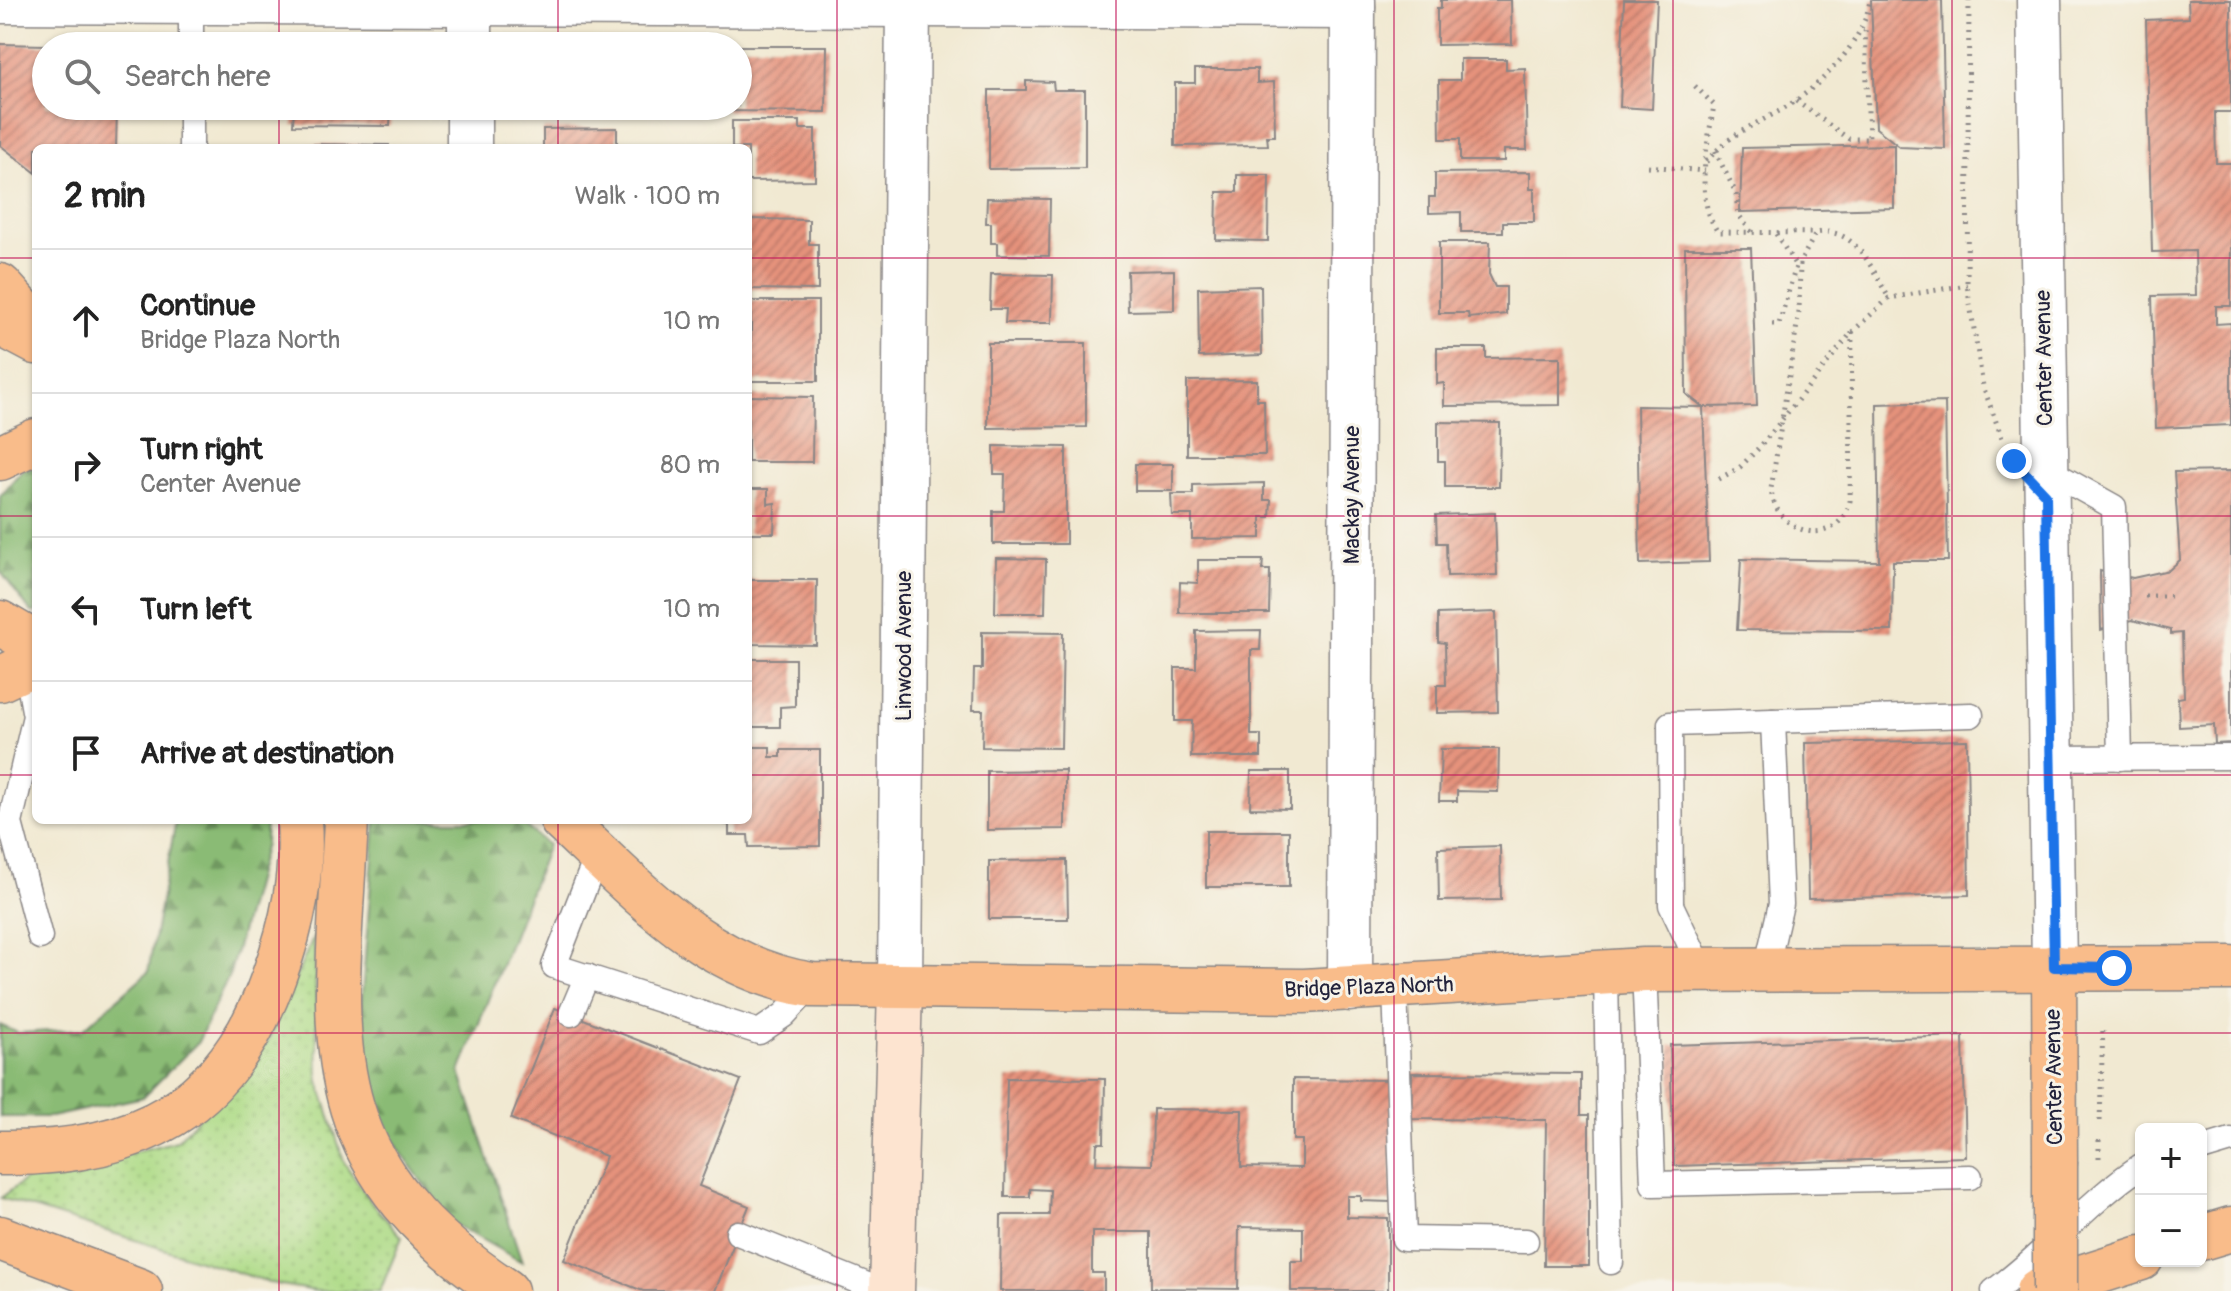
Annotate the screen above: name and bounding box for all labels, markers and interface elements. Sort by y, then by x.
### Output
search box [32,32,752,120]
icon: search [60,54,104,98]
text: Search here [124,58,271,95]
text: 2 min [64,175,146,218]
text: Walk · 100 m [575,180,720,212]
text: Continue [140,287,255,324]
street label: Center Avenue [2029,290,2059,426]
icon: ahead [64,299,108,343]
text: 10 m [663,305,720,337]
text: Bridge Plaza North [140,324,340,356]
street label: Mackay Avenue [1338,426,1366,564]
text: Turn right [140,431,263,468]
icon: right [64,443,108,487]
route end [1996,443,2032,479]
text: 80 m [660,449,720,481]
text: Center Avenue [140,468,301,500]
street label: Linwood Avenue [890,571,918,721]
icon: left [64,587,108,631]
text: Turn left [140,591,251,628]
text: 10 m [663,593,720,625]
icon: arrive [64,731,108,775]
text: Arrive at destination [140,735,394,772]
route start [2096,950,2132,986]
street label: Bridge Plaza North [1284,970,1454,1004]
street label: Center Avenue [2039,1009,2069,1145]
map controls [2135,1123,2207,1267]
button: + [2135,1123,2207,1195]
button: − [2135,1195,2207,1267]

